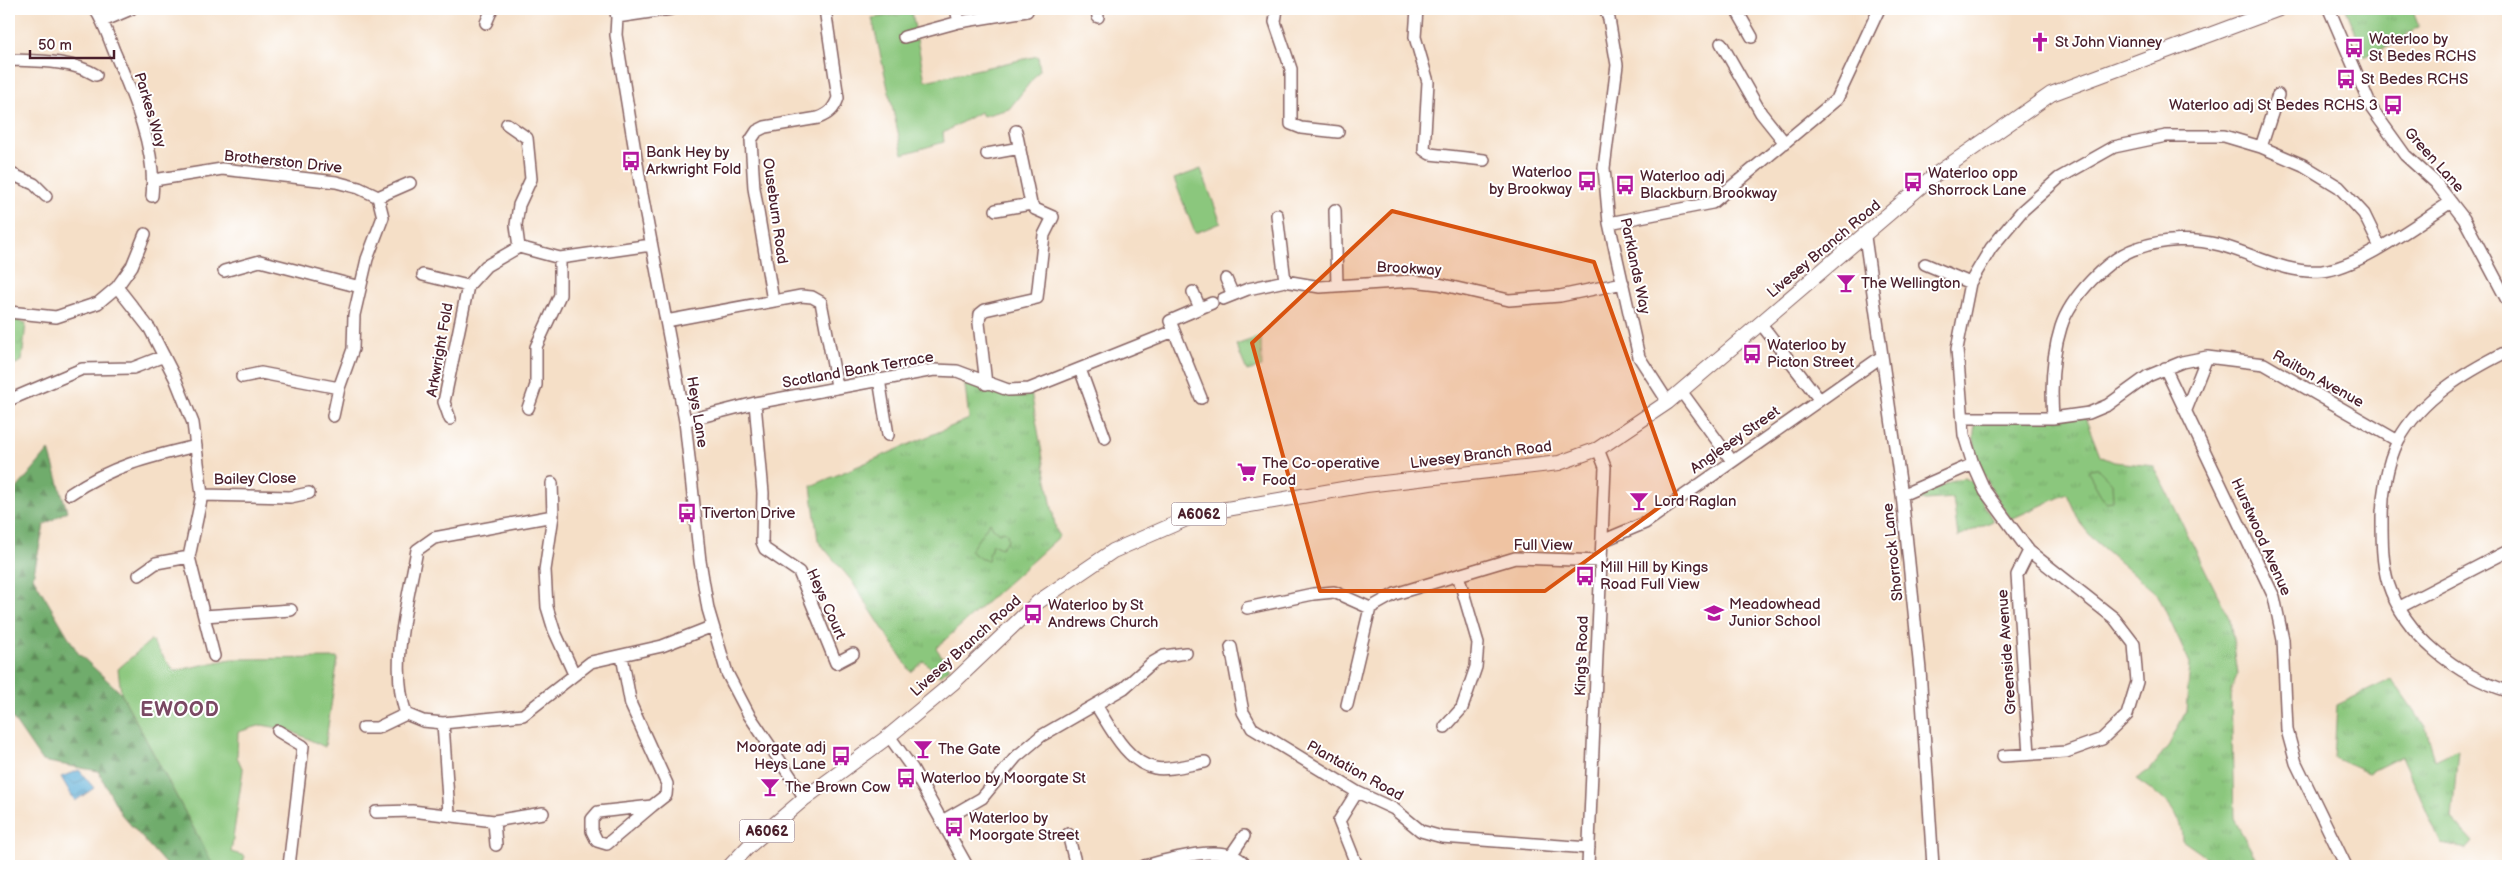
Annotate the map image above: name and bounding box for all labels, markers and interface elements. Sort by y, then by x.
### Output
scale bar [30,28,114,60]
place label: Waterloo by St Bedes RCHS [2369,30,2476,66]
church icon: St John Vianney [2029,31,2051,53]
place label: St John Vianney [2055,33,2162,52]
text: 50 m [38,36,72,55]
bus stop icon: Waterloo by St Bedes RCHS [2343,37,2365,59]
bus stop icon: St Bedes RCHS [2335,68,2357,90]
street label: Parkes Way [130,70,171,150]
place label: St Bedes RCHS [2361,70,2468,89]
bus stop icon: Waterloo adj St Bedes RCHS 3 [2382,94,2404,116]
place label: Waterloo adj St Bedes RCHS 3 [2169,96,2378,115]
street label: Green Lane [2400,124,2468,196]
place label: Bank Hey by Arkwright Fold [646,143,741,179]
street label: Brotherston Drive [223,146,343,178]
bus stop icon: Bank Hey by Arkwright Fold [620,150,642,172]
street label: Ouseburn Road [758,157,792,265]
place label: Waterloo by Brookway [1489,163,1572,199]
place label: Waterloo opp Shorrock Lane [1928,164,2026,200]
place label: Waterloo adj Blackburn Brookway [1640,167,1777,203]
bus stop icon: Waterloo by Brookway [1576,170,1598,192]
bus stop icon: Waterloo opp Shorrock Lane [1902,171,1924,193]
bus stop icon: Waterloo adj Blackburn Brookway [1614,174,1636,196]
street label: Livesey Branch Road [1763,196,1885,302]
street label: Parklands Way [1616,216,1655,316]
street label: Brookway [1376,258,1442,280]
bar icon: The Wellington [1835,272,1857,294]
place label: The Wellington [1861,274,1960,293]
street label: Arkwright Fold [422,301,458,399]
place label: Waterloo by Picton Street [1767,336,1854,372]
bus stop icon: Waterloo by Picton Street [1741,343,1763,365]
street label: Railton Avenue [2269,346,2367,412]
street label: Scotland Bank Terrace [781,347,935,393]
street label: Heys Lane [682,375,712,449]
street label: Anglesey Street [1686,402,1784,478]
street label: Livesey Branch Road [1409,437,1553,473]
place label: The Co-operative Food [1262,454,1380,490]
supermarket icon: The Co-operative Food [1236,461,1258,483]
street label: Bailey Close [213,469,297,489]
street label: Hurstwood Avenue [2227,475,2295,599]
bar icon: Lord Raglan [1628,490,1650,512]
place label: Lord Raglan [1654,492,1736,511]
bus stop icon: Tiverton Drive [676,502,698,524]
road number: A6062 [1172,502,1226,526]
street label: Shorrock Lane [1878,502,1908,602]
place label: Tiverton Drive [702,504,795,523]
street label: Full View [1513,536,1573,555]
place label: Mill Hill by Kings Road Full View [1600,558,1709,594]
bus stop icon: Mill Hill by Kings Road Full View [1574,565,1596,587]
street label: Heys Court [802,566,850,643]
street label: Greenside Avenue [1993,589,2021,715]
street label: Livesey Branch Road [907,591,1025,701]
place label: Meadowhead Junior School [1729,595,1821,631]
place label: Waterloo by St Andrews Church [1048,596,1158,632]
school or university icon: Meadowhead Junior School [1703,602,1725,624]
bus stop icon: Waterloo by St Andrews Church [1022,603,1044,625]
street label: King's Road [1571,615,1593,697]
district label: EWOOD [140,698,220,722]
street label: Plantation Road [1303,737,1407,805]
place label: Moorgate adj Heys Lane [736,738,826,774]
bar icon: The Gate [912,738,934,760]
place label: The Gate [938,740,1001,759]
bus stop icon: Moorgate adj Heys Lane [830,745,852,767]
bus stop icon: Waterloo by Moorgate St [895,767,917,789]
place label: Waterloo by Moorgate St [921,769,1086,788]
bar icon: The Brown Cow [759,776,781,798]
place label: The Brown Cow [785,778,890,797]
place label: Waterloo by Moorgate Street [969,809,1080,845]
bus stop icon: Waterloo by Moorgate Street [943,816,965,838]
road number: A6062 [740,819,794,842]

